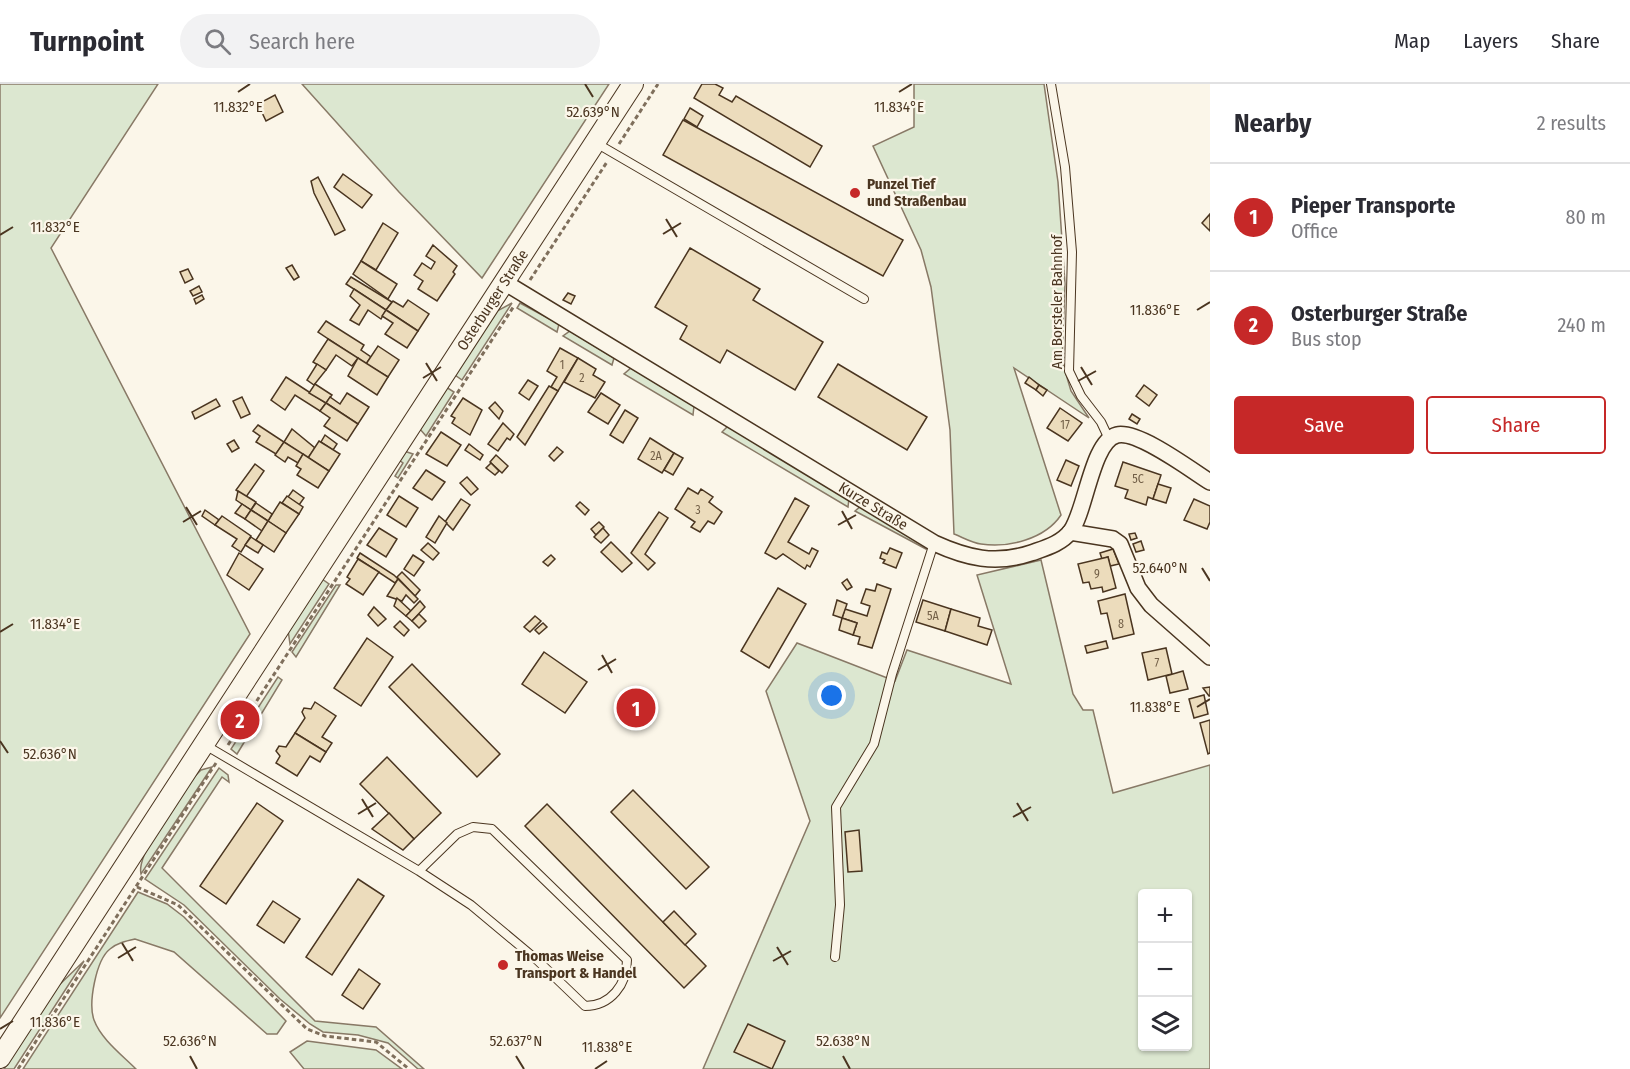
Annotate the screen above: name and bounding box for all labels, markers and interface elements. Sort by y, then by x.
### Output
search box [180,14,600,68]
text: Turnpoint [30,25,144,58]
icon: search [201,25,234,58]
text: Search here [249,28,355,55]
text: Map [1394,28,1430,54]
text: Layers [1463,28,1518,54]
text: Share [1551,28,1600,54]
text: 11.832°E [213,98,263,116]
text: 11.834°E [874,98,924,116]
text: 52.639°N [566,103,620,121]
text: Nearby [1234,108,1311,139]
text: 2 results [1537,111,1606,135]
place label: Punzel Tief und Straßenbau [867,175,967,210]
marker: Punzel Tief und Straßenbau [848,186,862,200]
text: Pieper Transporte [1291,192,1455,219]
text: 1 [1249,205,1258,229]
text: 80 m [1566,205,1606,229]
text: 11.832°E [30,218,80,236]
text: Office [1291,219,1338,243]
street label: Am Borsteler Bahnhof [1048,233,1066,369]
street label: Osterburger Straße [453,246,532,354]
text: Osterburger Straße [1291,300,1467,327]
text: 11.836°E [1130,301,1180,319]
text: 2 [1249,313,1258,337]
text: 240 m [1557,313,1606,337]
text: Bus stop [1291,327,1362,351]
house number: 1 [560,358,564,372]
house number: 2 [579,371,585,385]
button: Save [1234,396,1414,454]
button: Share [1426,396,1606,454]
house number: 17 [1060,418,1070,432]
house number: 2A [650,449,662,463]
house number: 5C [1132,472,1144,486]
street label: Kurze Straße [836,478,911,534]
house number: 3 [695,503,701,517]
text: 52.640°N [1132,559,1188,577]
house number: 9 [1094,567,1100,581]
house number: 5A [927,609,940,623]
text: 11.834°E [30,615,80,633]
house number: 8 [1118,617,1124,631]
house number: 7 [1155,656,1160,670]
your location [817,681,846,710]
pin: 1 [616,686,656,730]
pin: 2 [220,698,260,742]
text: 11.838°E [1130,698,1180,716]
text: 52.636°N [23,745,77,763]
map controls [1138,889,1192,1051]
button: + [1138,889,1192,943]
button: − [1138,943,1192,997]
place label: Thomas Weise Transport & Handel [515,947,638,982]
marker: Thomas Weise Transport & Handel [496,958,510,972]
button: layers [1138,997,1192,1051]
text: 11.836°E [30,1013,80,1031]
text: 52.636°N [163,1032,217,1050]
text: 52.637°N [490,1032,542,1050]
text: 52.638°N [816,1032,870,1050]
text: 11.838°E [582,1038,632,1056]

